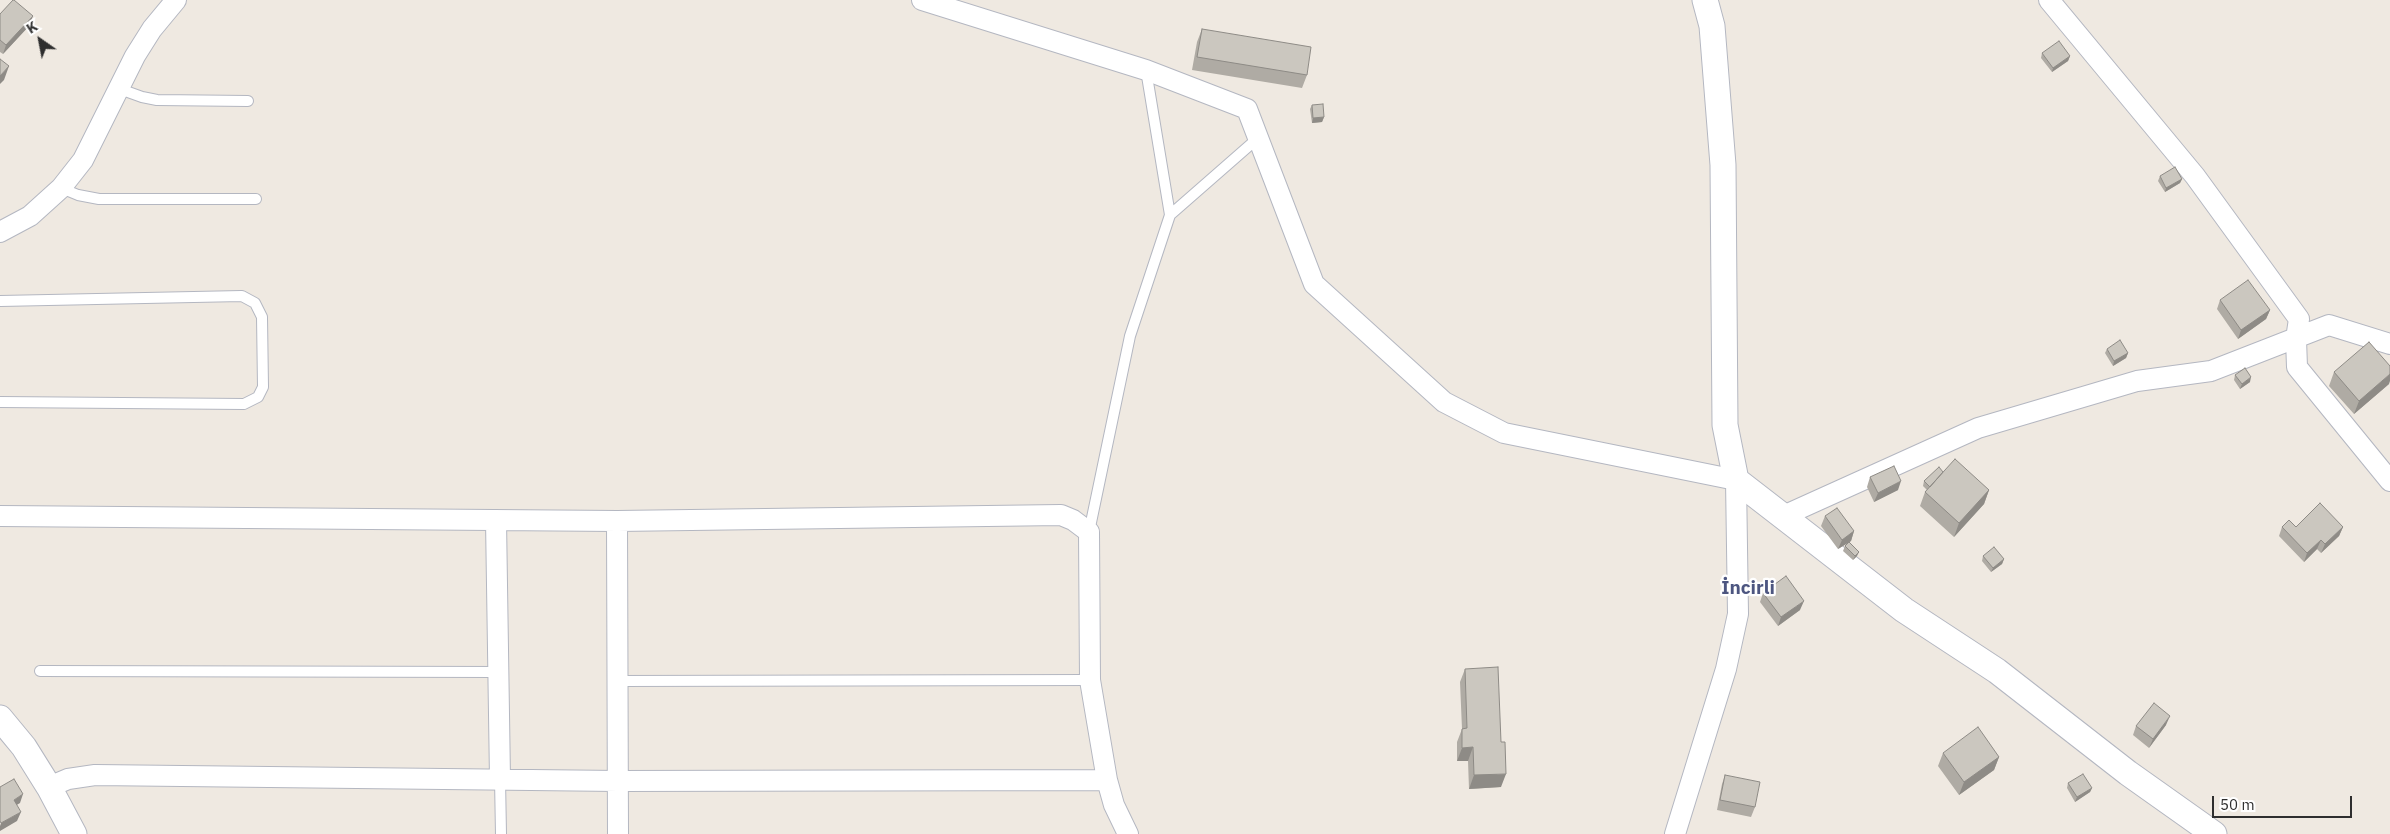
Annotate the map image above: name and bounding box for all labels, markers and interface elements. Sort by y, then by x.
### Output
north arrow [15,15,65,65]
text: K [23,17,41,38]
district label: İncirli [1721,578,1775,600]
scale bar [2215,786,2355,818]
text: 50 m [2220,795,2255,814]

